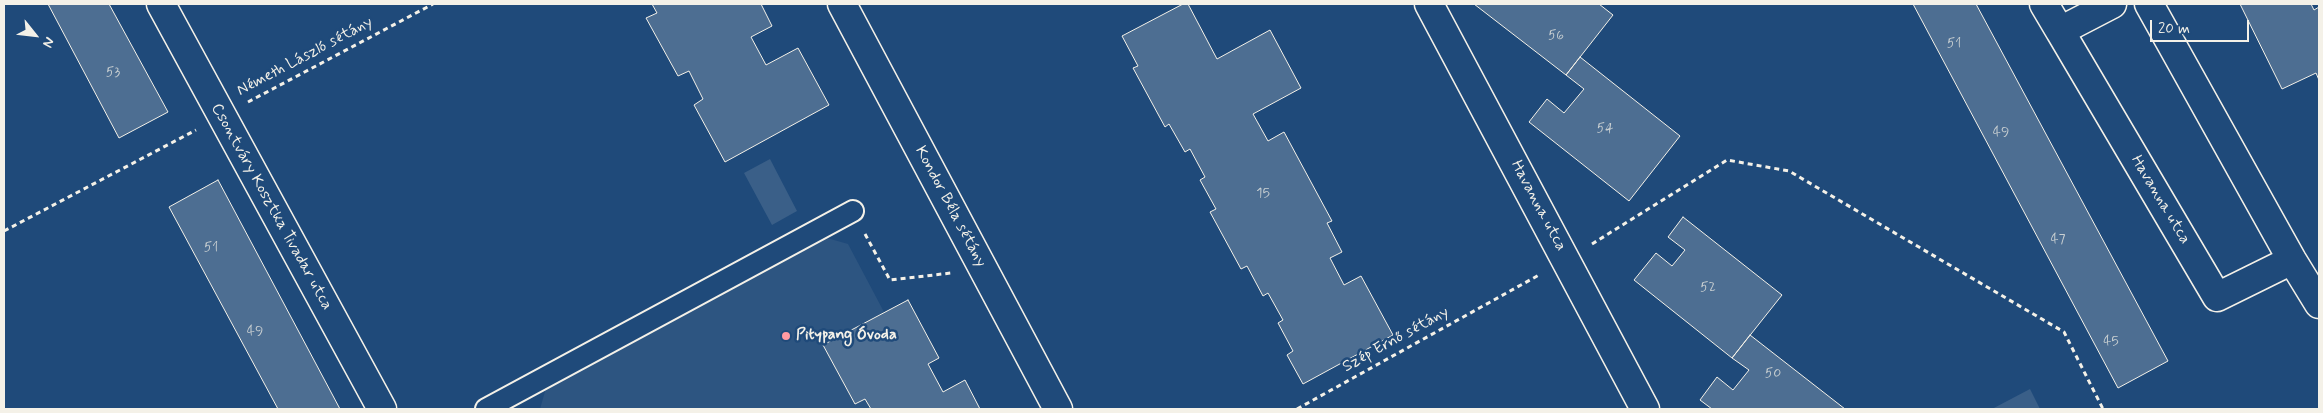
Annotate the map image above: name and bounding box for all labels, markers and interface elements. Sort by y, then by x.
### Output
north arrow [10,10,60,60]
scale bar [2153,10,2252,42]
street label: Németh László sétány [234,13,376,101]
text: 20 m [2158,19,2190,39]
house number: 56 [1548,28,1564,44]
text: N [38,34,58,51]
house number: 51 [1947,36,1961,52]
house number: 53 [106,65,120,81]
street label: Csontváry Kosztka Tivadar utca [206,100,336,314]
house number: 54 [1597,121,1613,137]
house number: 49 [1993,125,2009,141]
street label: Kondor Béla sétány [910,143,990,271]
street label: Havanna utca [2126,152,2194,248]
street label: Havanna utca [1506,157,1570,255]
house number: 15 [1256,186,1270,202]
house number: 47 [2050,232,2066,248]
house number: 51 [204,240,218,256]
house number: 52 [1700,280,1716,296]
street label: Szép Ernő sétány [1339,303,1453,377]
house number: 49 [247,324,263,340]
place label: Pitypang Óvoda [796,326,897,346]
marker: Pitypang Óvoda [780,330,792,342]
house number: 45 [2103,334,2119,350]
house number: 50 [1765,366,1781,382]

